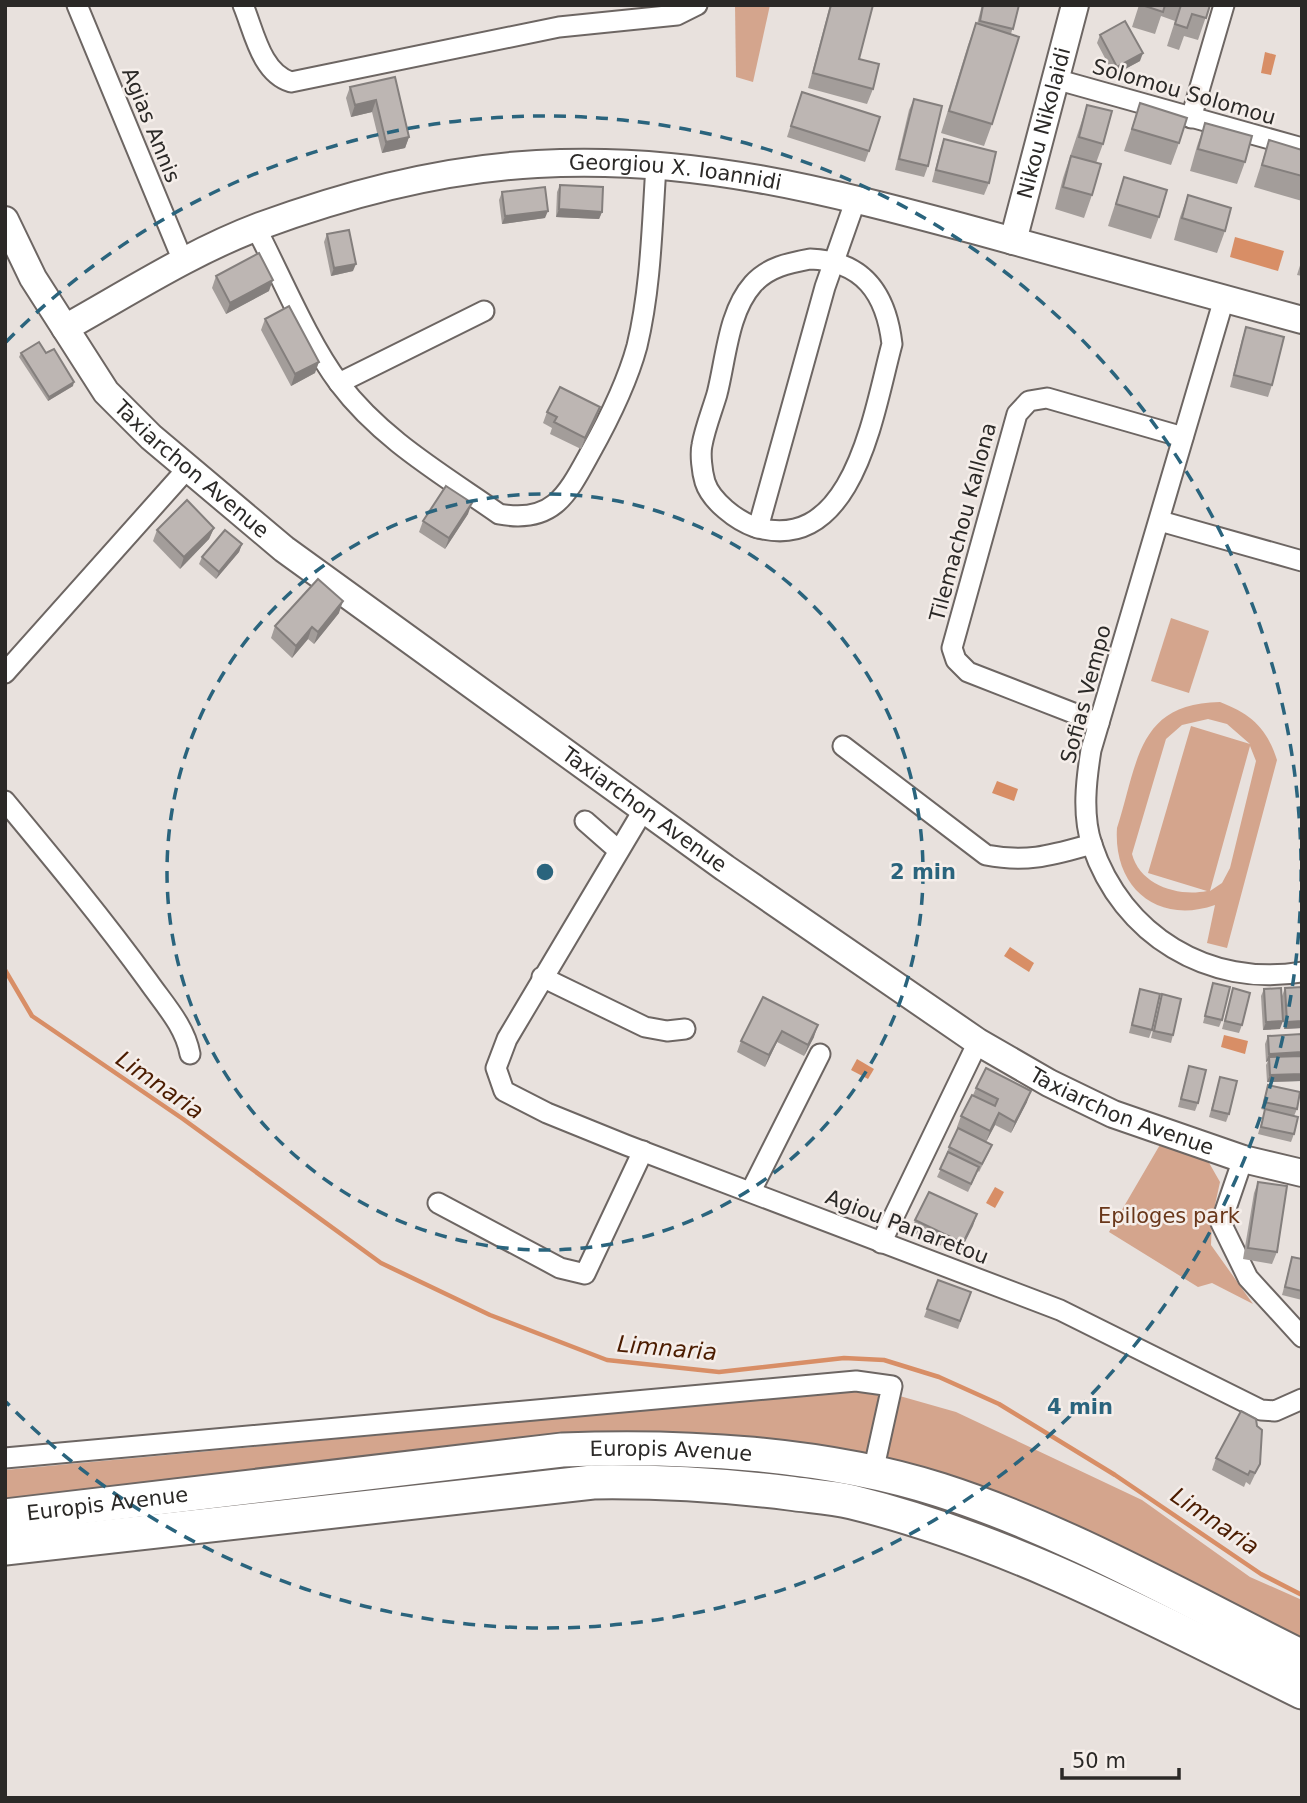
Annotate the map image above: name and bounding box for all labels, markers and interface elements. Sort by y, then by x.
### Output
street label: Nikou Nikolaidi [1013,45,1075,201]
street label: Solomou Solomou [1090,54,1278,130]
street label: Agias Annis [117,64,185,186]
street label: Georgiou X. Ioannidi [569,151,784,195]
street label: Taxiarchon Avenue [109,395,274,543]
street label: Tilemachou Kallona [925,420,1001,625]
street label: Sofias Vempo [1056,622,1116,766]
street label: Taxiarchon Avenue [557,742,731,877]
centre of rings [533,860,557,884]
text: 2 min [890,860,956,884]
water label: Limnaria [111,1046,209,1124]
street label: Taxiarchon Avenue [1025,1062,1217,1160]
street label: Agiou Panaretou [822,1185,992,1269]
park label: Epiloges park [1098,1204,1241,1228]
water label: Limnaria [616,1331,718,1365]
text: 4 min [1047,1395,1113,1419]
street label: Europis Avenue [589,1437,753,1466]
street label: Europis Avenue [25,1482,189,1525]
water label: Limnaria [1166,1482,1264,1560]
scale bar [1062,1736,1179,1780]
text: 50 m [1072,1749,1126,1773]

